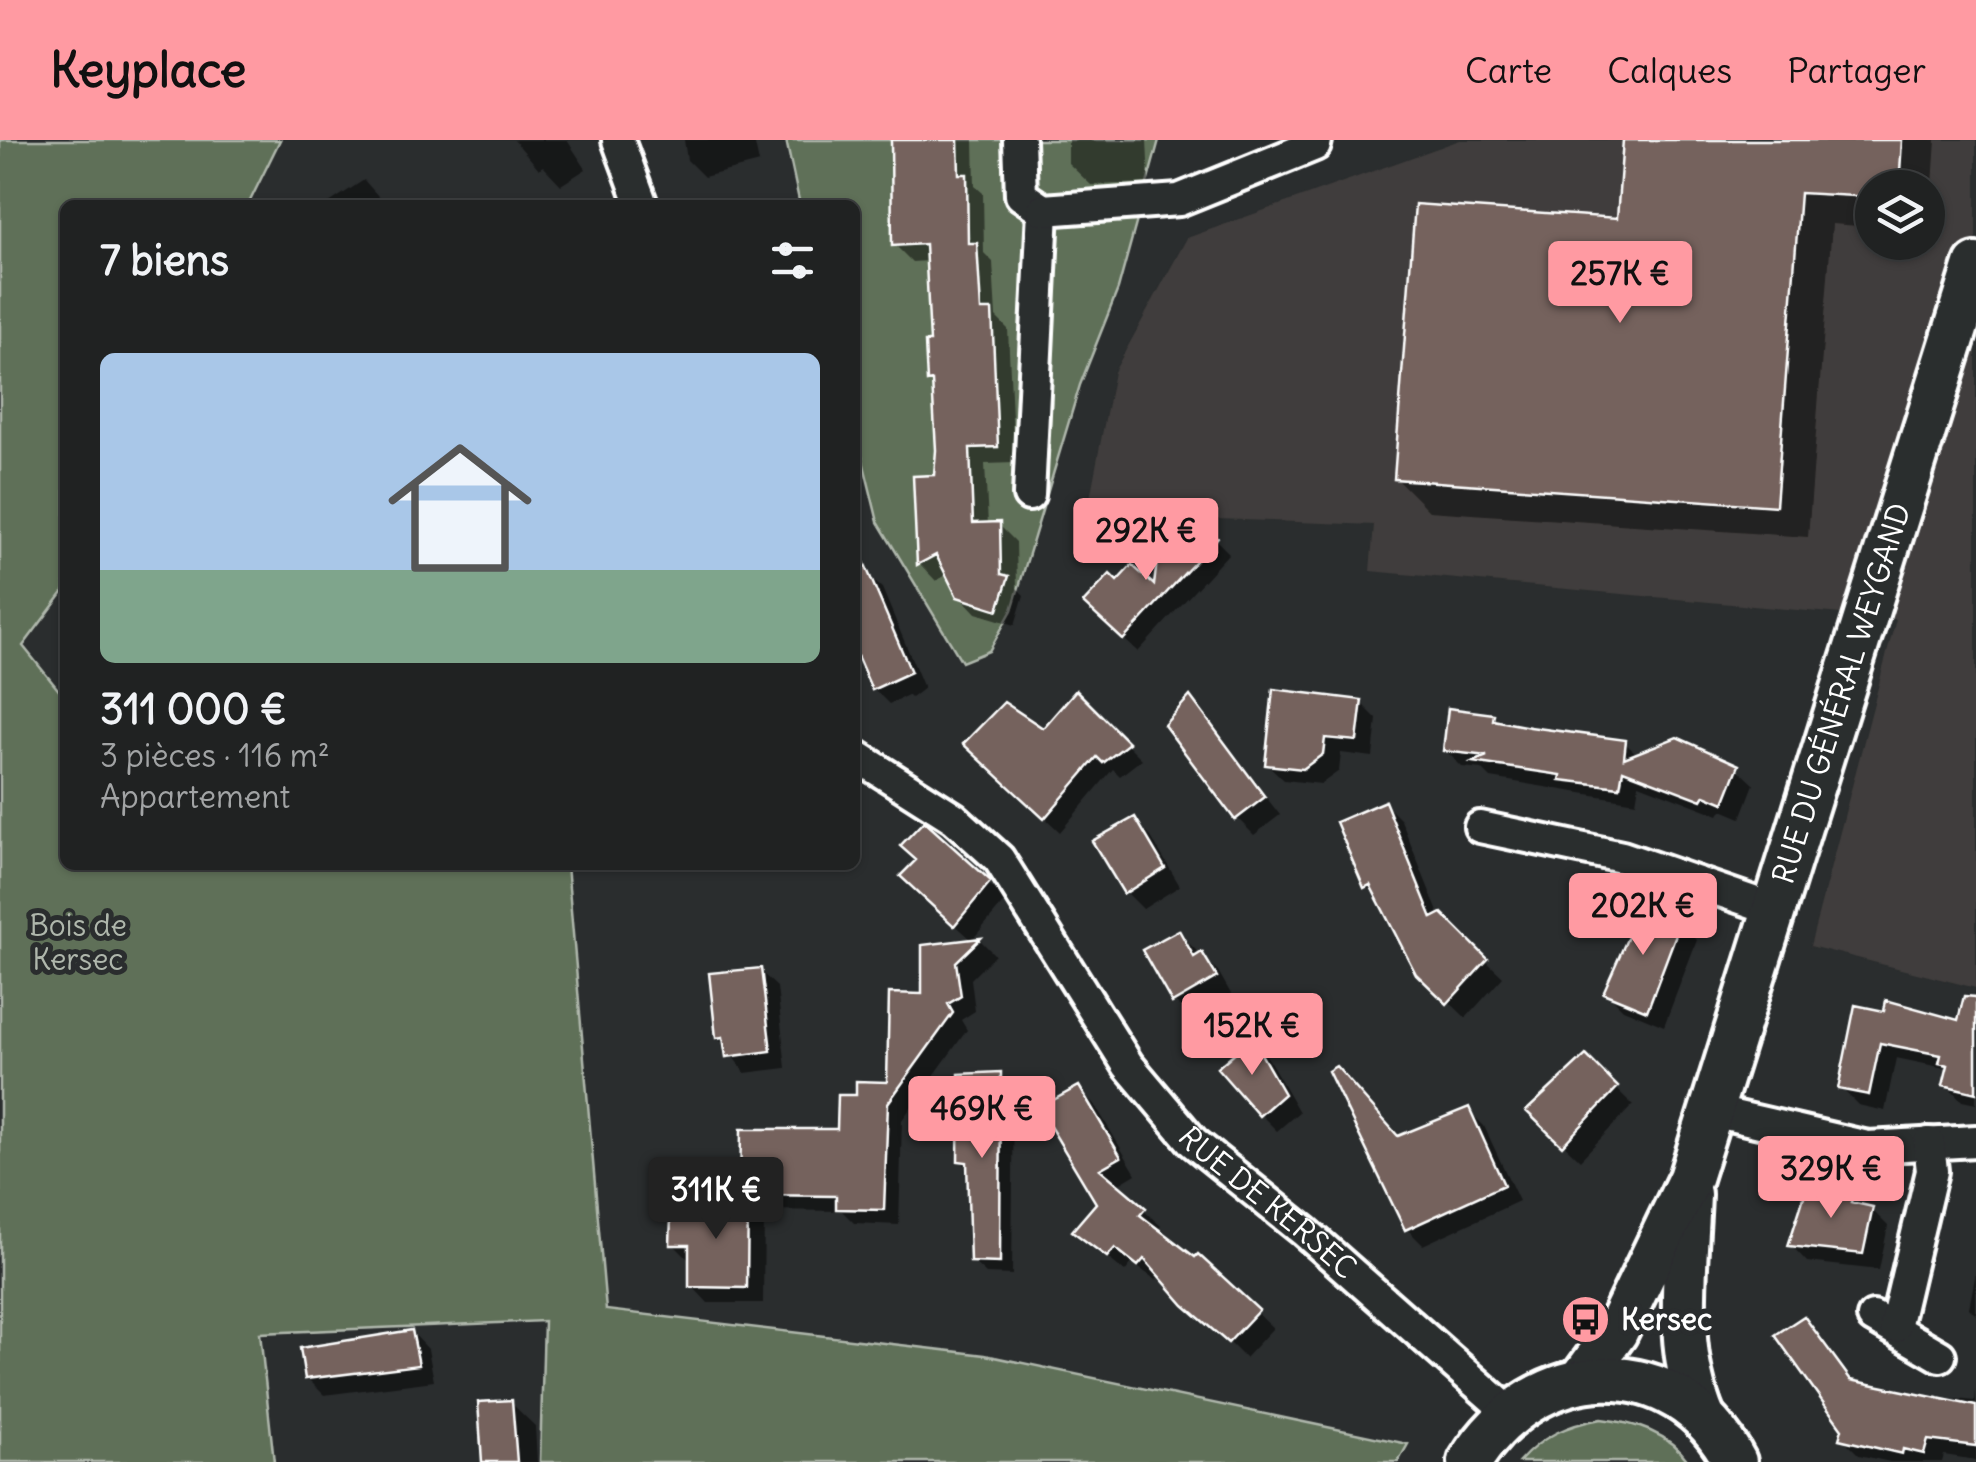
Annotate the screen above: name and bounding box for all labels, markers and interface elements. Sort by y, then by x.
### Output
text: Keyplace [50,40,246,100]
text: Carte [1465,48,1552,92]
text: Calques [1607,48,1732,92]
text: Partager [1787,48,1926,92]
map controls [1855,170,1945,260]
button: layers [1855,170,1945,260]
icon: filters [765,233,820,288]
text: 7 biens [100,234,229,286]
pin: 257K € [1539,241,1701,326]
text: 257K € [1570,253,1670,294]
icon: home [370,418,550,598]
pin: 292K € [1065,498,1227,583]
street label: RUE DU GÉNÉRAL WEYGAND [1763,498,1918,888]
text: 292K € [1095,510,1197,551]
text: 311 000 € [100,683,287,735]
text: 3 pièces · 116 m² [100,735,330,776]
text: Appartement [100,776,290,817]
pin: 202K € [1562,873,1724,958]
text: 202K € [1591,885,1695,926]
park label: Bois de Kersec [29,906,127,978]
pin: 152K € [1171,993,1333,1078]
text: 152K € [1204,1005,1300,1046]
pin: 469K € [901,1076,1063,1161]
text: 469K € [930,1088,1034,1129]
street label: RUE DE KERSEC [1170,1119,1365,1286]
pin: 329K € [1750,1136,1912,1221]
text: 329K € [1780,1148,1882,1189]
pin: 311K € [635,1157,797,1242]
text: 311K € [670,1169,762,1210]
bus stop icon: Kersec [1560,1294,1612,1346]
place label: Kersec [1621,1300,1712,1338]

